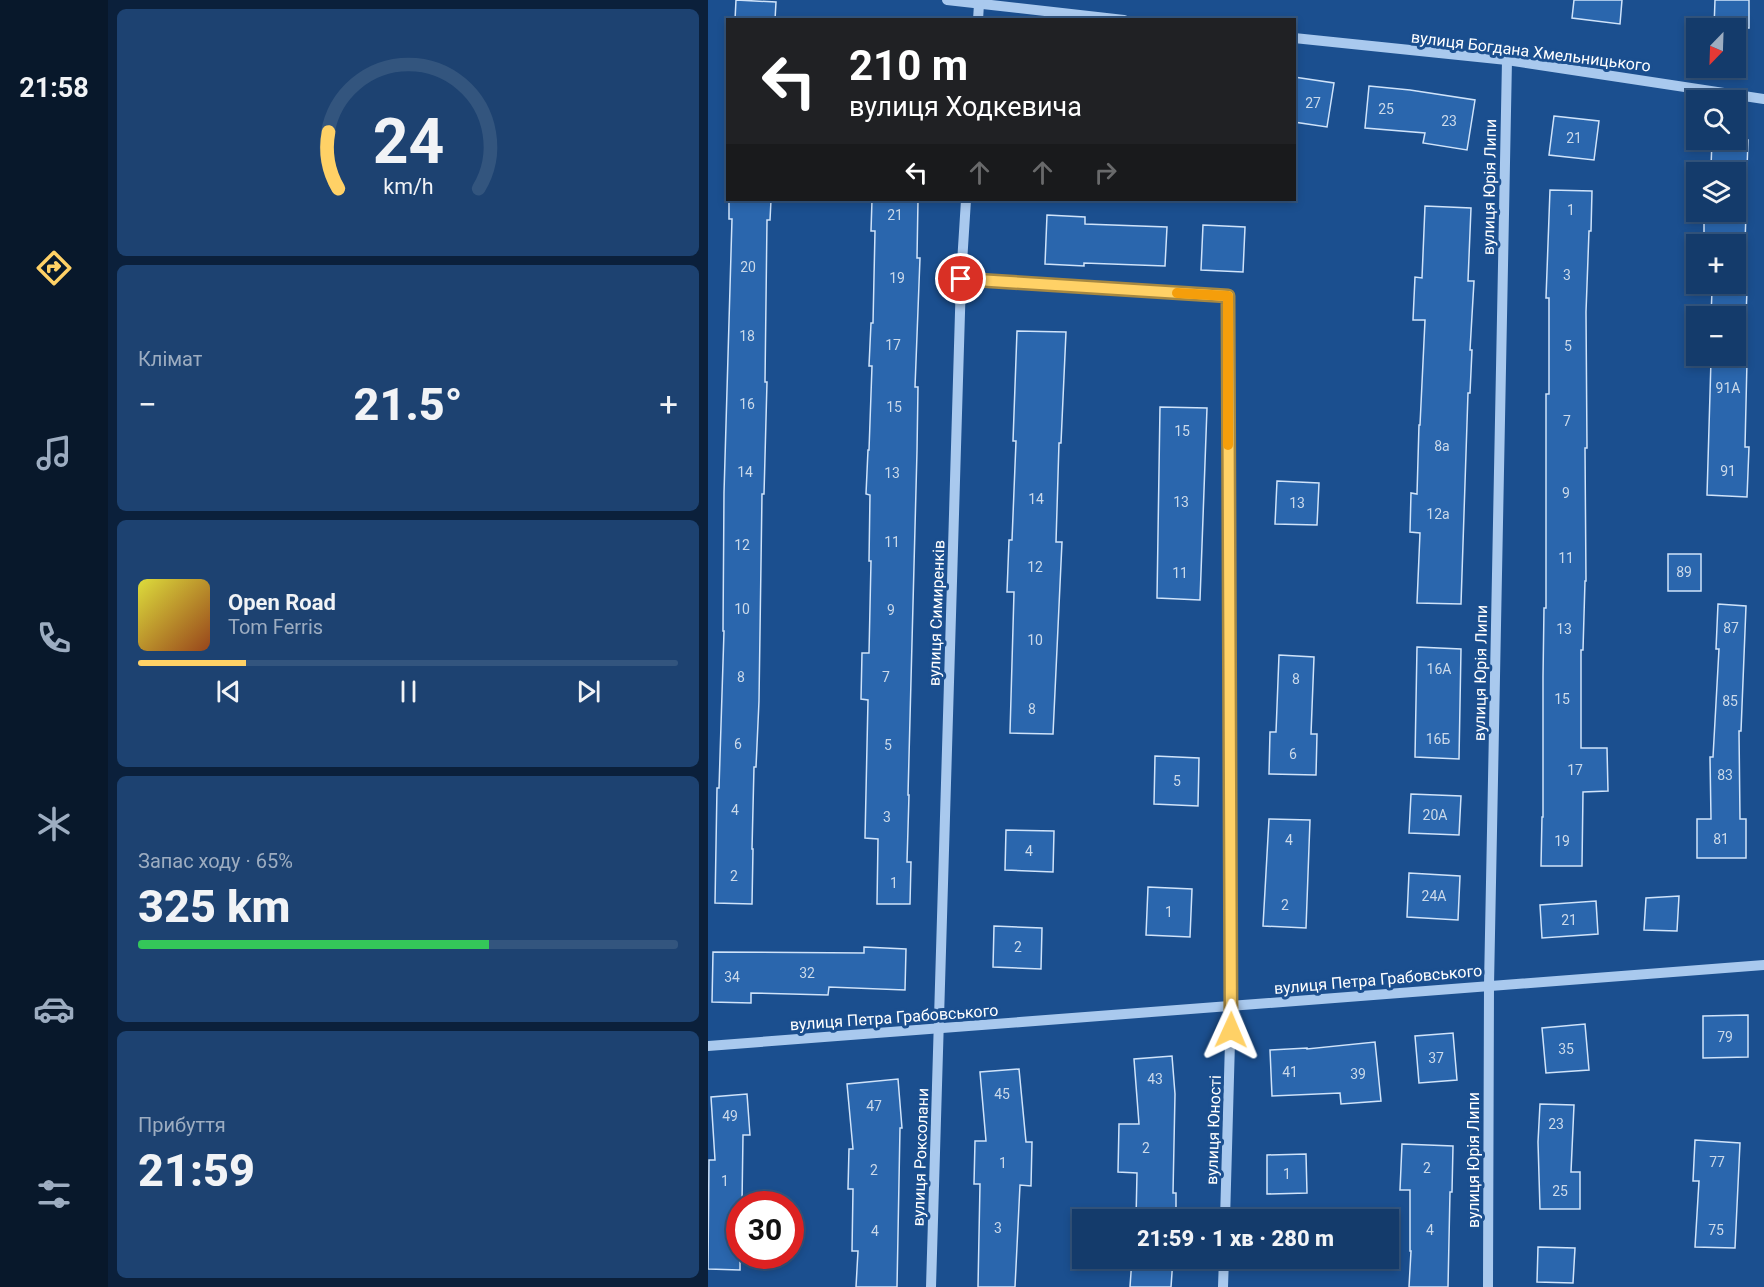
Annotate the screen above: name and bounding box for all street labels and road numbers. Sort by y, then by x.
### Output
street label: вулиця Богдана Хмельницького [1410,27,1652,76]
street label: вулиця Юрія Липи [1479,119,1500,255]
street label: вулиця Симиренків [924,540,949,686]
street label: вулиця Юрія Липи [1470,605,1491,741]
street label: вулиця Петра Грабовського [1273,961,1483,998]
street label: вулиця Петра Грабовського [789,1001,999,1034]
street label: вулиця Юності [1202,1075,1225,1185]
street label: вулиця Роксолани [909,1087,932,1227]
street label: вулиця Юрія Липи [1464,1092,1483,1228]

